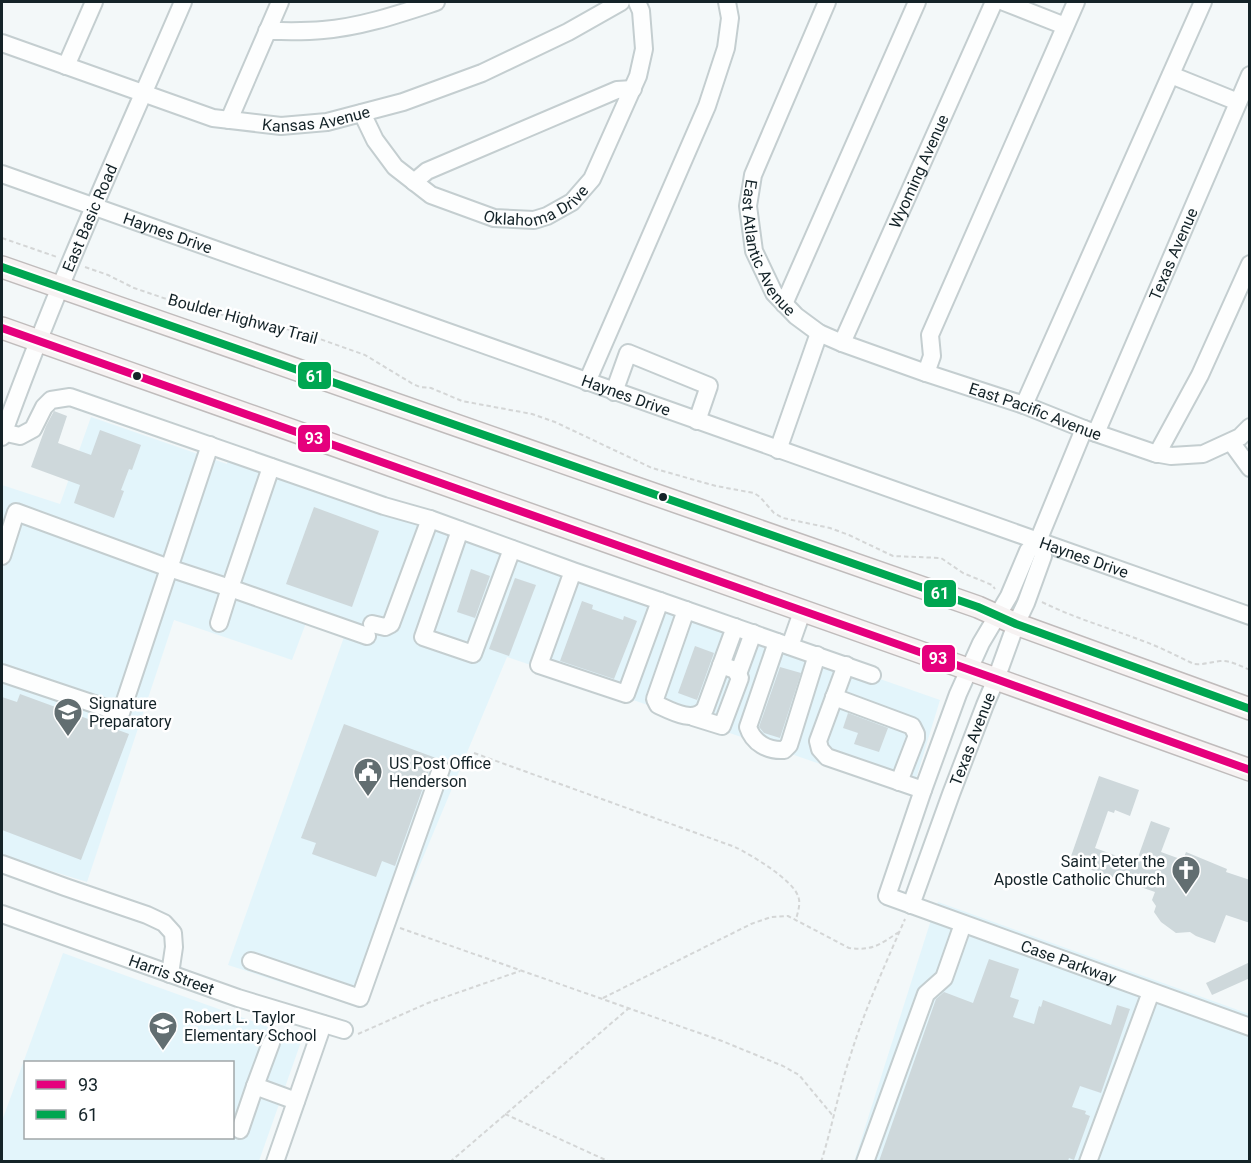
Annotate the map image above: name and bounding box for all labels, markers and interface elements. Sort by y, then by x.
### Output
street label: Kansas Avenue [261,102,372,135]
street label: Wyoming Avenue [885,111,952,231]
street label: East Basic Road [58,161,121,274]
street label: East Atlantic Avenue [739,178,800,319]
street label: Oklahoma Drive [481,181,592,229]
street label: Texas Avenue [1145,205,1201,303]
street label: Haynes Drive [121,208,215,257]
street label: Boulder Highway Trail [166,290,320,348]
line badge: 61 [297,361,332,390]
text: 61 [306,367,324,386]
unlabelled marker [131,370,143,382]
street label: Haynes Drive [579,371,673,420]
street label: East Pacific Avenue [967,378,1104,444]
line badge: 93 [297,424,331,453]
text: 93 [305,429,323,448]
unlabelled marker [657,491,669,503]
street label: Haynes Drive [1037,533,1131,582]
line badge: 61 [923,579,957,608]
text: 61 [931,584,949,603]
line badge: 93 [921,644,956,673]
text: 93 [929,649,947,668]
street label: Texas Avenue [946,689,999,788]
place label: Signature Preparatory [89,694,172,731]
school or university icon: Signature Preparatory [52,696,84,738]
place label: US Post Office Henderson [389,754,491,791]
public building icon: US Post Office Henderson [352,756,384,798]
place label: Saint Peter the Apostle Catholic Church [994,852,1165,889]
church icon: Saint Peter the Apostle Catholic Church [1170,854,1202,896]
street label: Case Parkway [1018,936,1119,988]
street label: Harris Street [126,950,217,998]
place label: Robert L. Taylor Elementary School [184,1008,317,1045]
school or university icon: Robert L. Taylor Elementary School [147,1010,179,1052]
legend [24,1061,234,1139]
text: 93 [78,1074,98,1095]
text: 61 [78,1104,98,1125]

